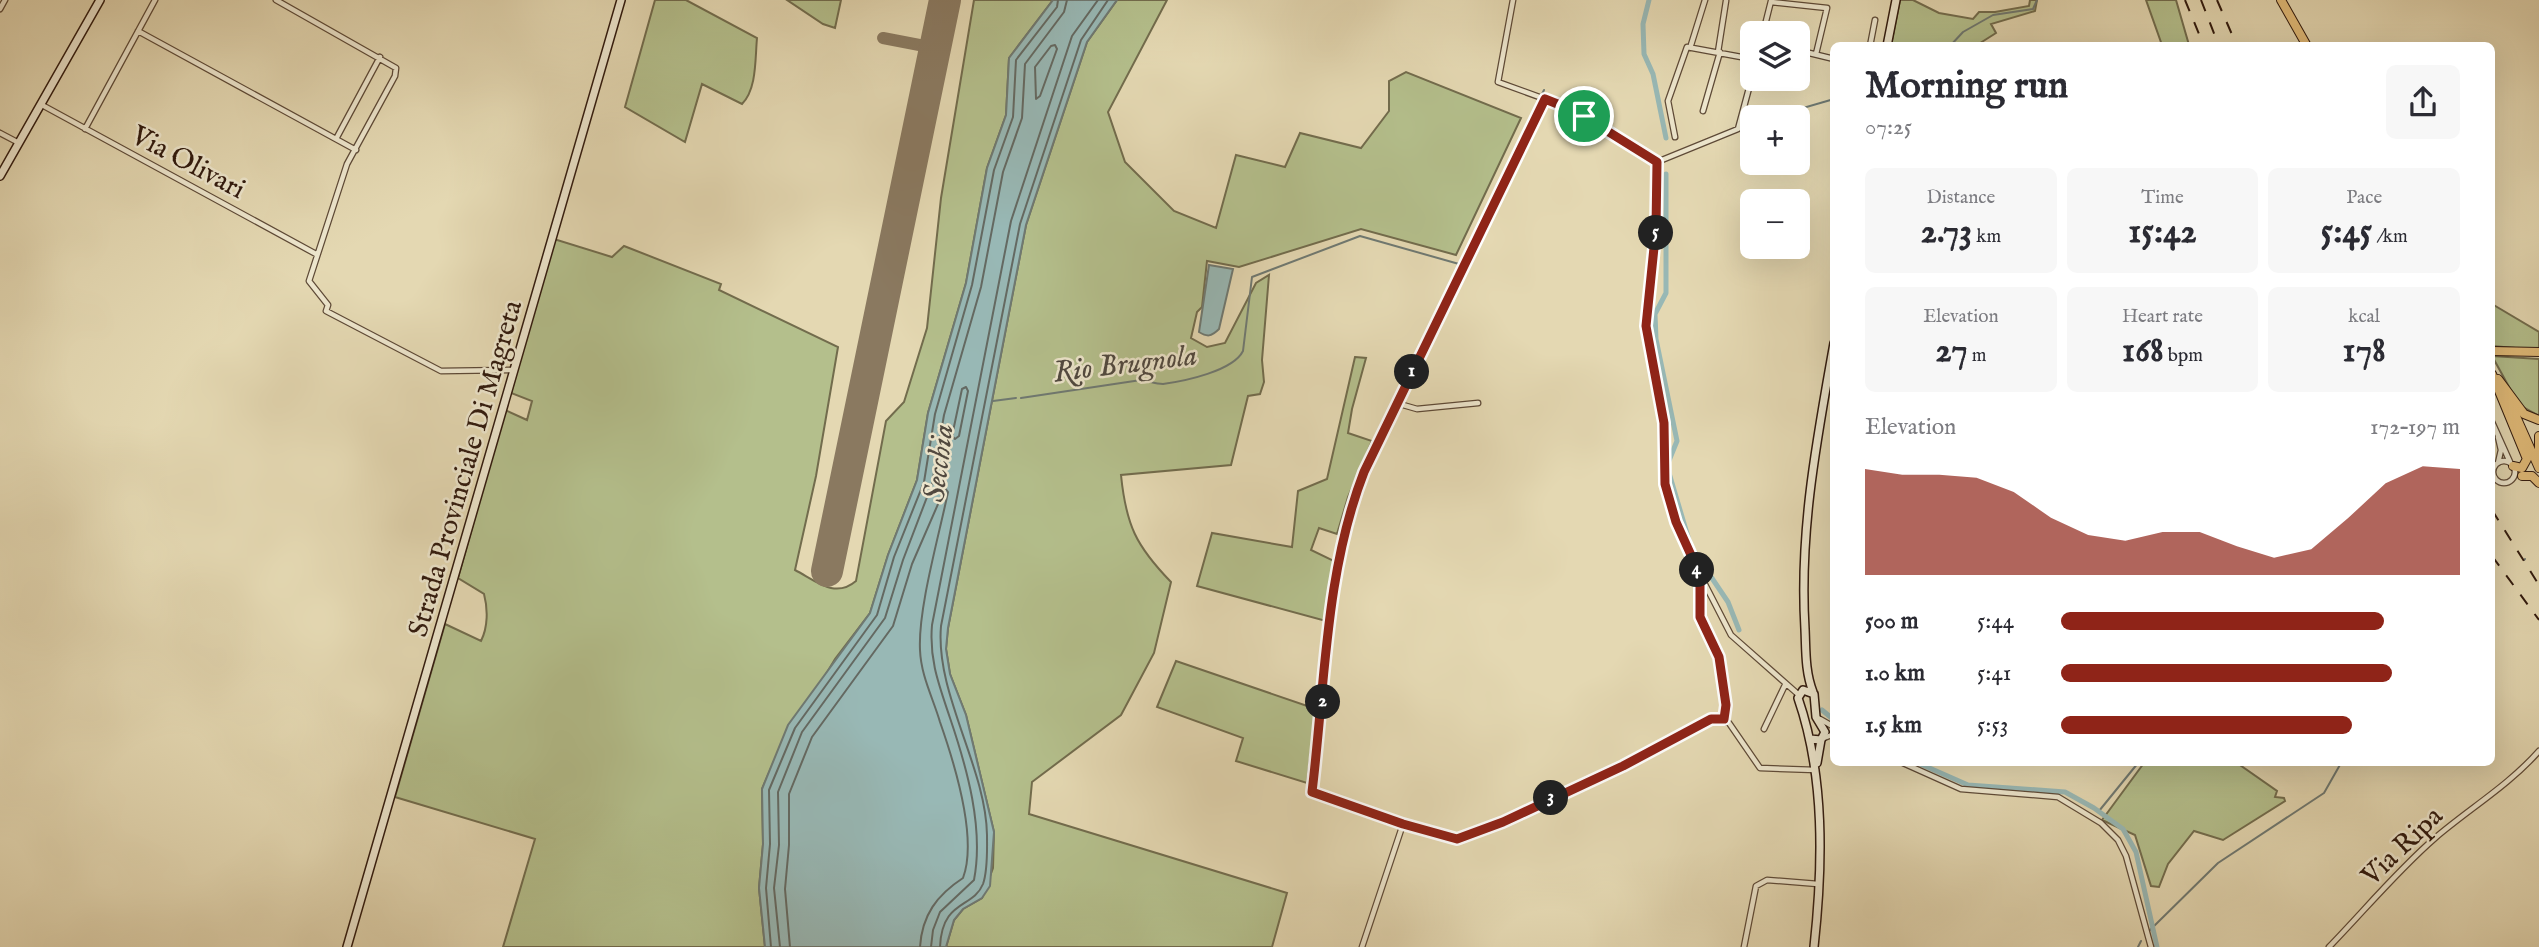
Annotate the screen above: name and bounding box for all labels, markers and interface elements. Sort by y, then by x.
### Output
map controls [1740,21,1810,259]
button: layers [1740,21,1810,91]
text: Morning run [1865,63,2068,111]
button: share [2386,65,2460,139]
pin [1554,86,1614,146]
icon: arrive [1565,97,1603,135]
button: + [1740,105,1810,175]
text: 07:25 [1865,113,1912,142]
street label: Via Olivari [124,118,251,208]
text: Distance [1926,186,1995,210]
text: Time [2141,186,2184,210]
text: Pace [2346,186,2382,210]
button: − [1740,189,1810,259]
text: 2.73 [1921,210,1972,255]
text: 15:42 [2128,210,2197,255]
text: 5:45 [2321,210,2372,255]
pin: 5 [1638,216,1674,250]
text: 5 [1652,220,1659,244]
text: km [1972,225,2001,249]
text: /km [2372,225,2408,249]
street label: Strada Provinciale Di Magreta [402,296,531,641]
text: Elevation [1923,305,1999,329]
text: Heart rate [2122,305,2203,329]
text: kcal [2348,305,2380,329]
text: 27 [1935,329,1968,374]
text: 168 [2122,329,2164,374]
text: 178 [2343,329,2386,374]
water label: Rio Brugnola [1051,337,1199,393]
text: m [1968,344,1986,368]
text: bpm [2164,344,2203,368]
pin: 1 [1394,354,1430,390]
text: 1 [1408,359,1415,383]
text: Elevation [1865,413,1956,442]
text: 172–197 m [2370,413,2460,442]
water label: Secchia [916,422,964,504]
pin: 4 [1680,552,1714,588]
text: 4 [1692,557,1701,581]
text: 500 m [1865,607,1919,636]
text: 5:44 [1977,607,2014,636]
text: 1.0 km [1865,659,1925,688]
text: 5:41 [1977,659,2011,688]
pin: 2 [1306,684,1340,720]
text: 2 [1318,689,1327,713]
text: 1.5 km [1865,711,1922,740]
text: 5:53 [1977,711,2008,740]
pin: 3 [1534,780,1568,816]
text: 3 [1547,785,1554,809]
street label: Via Ripa [2354,799,2451,895]

